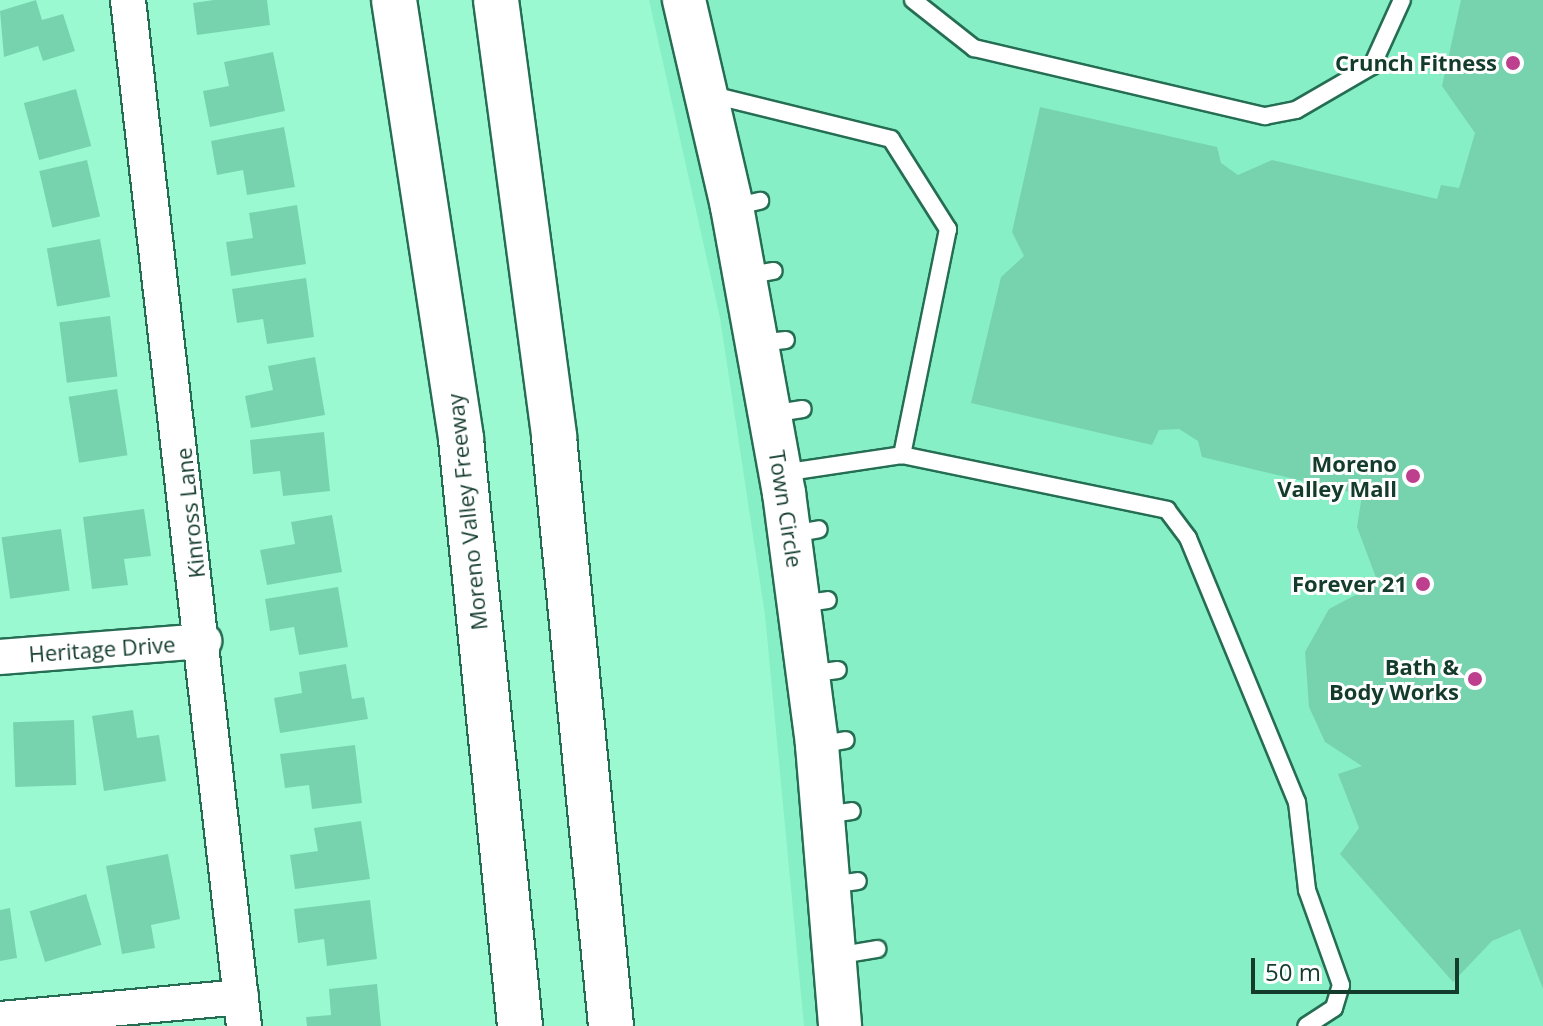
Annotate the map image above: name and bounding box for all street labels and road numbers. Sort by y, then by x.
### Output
street label: Moreno Valley Freeway [441,392,493,632]
street label: Kinross Lane [170,446,210,580]
street label: Town Circle [764,448,808,570]
street label: Heritage Drive [28,631,176,667]

